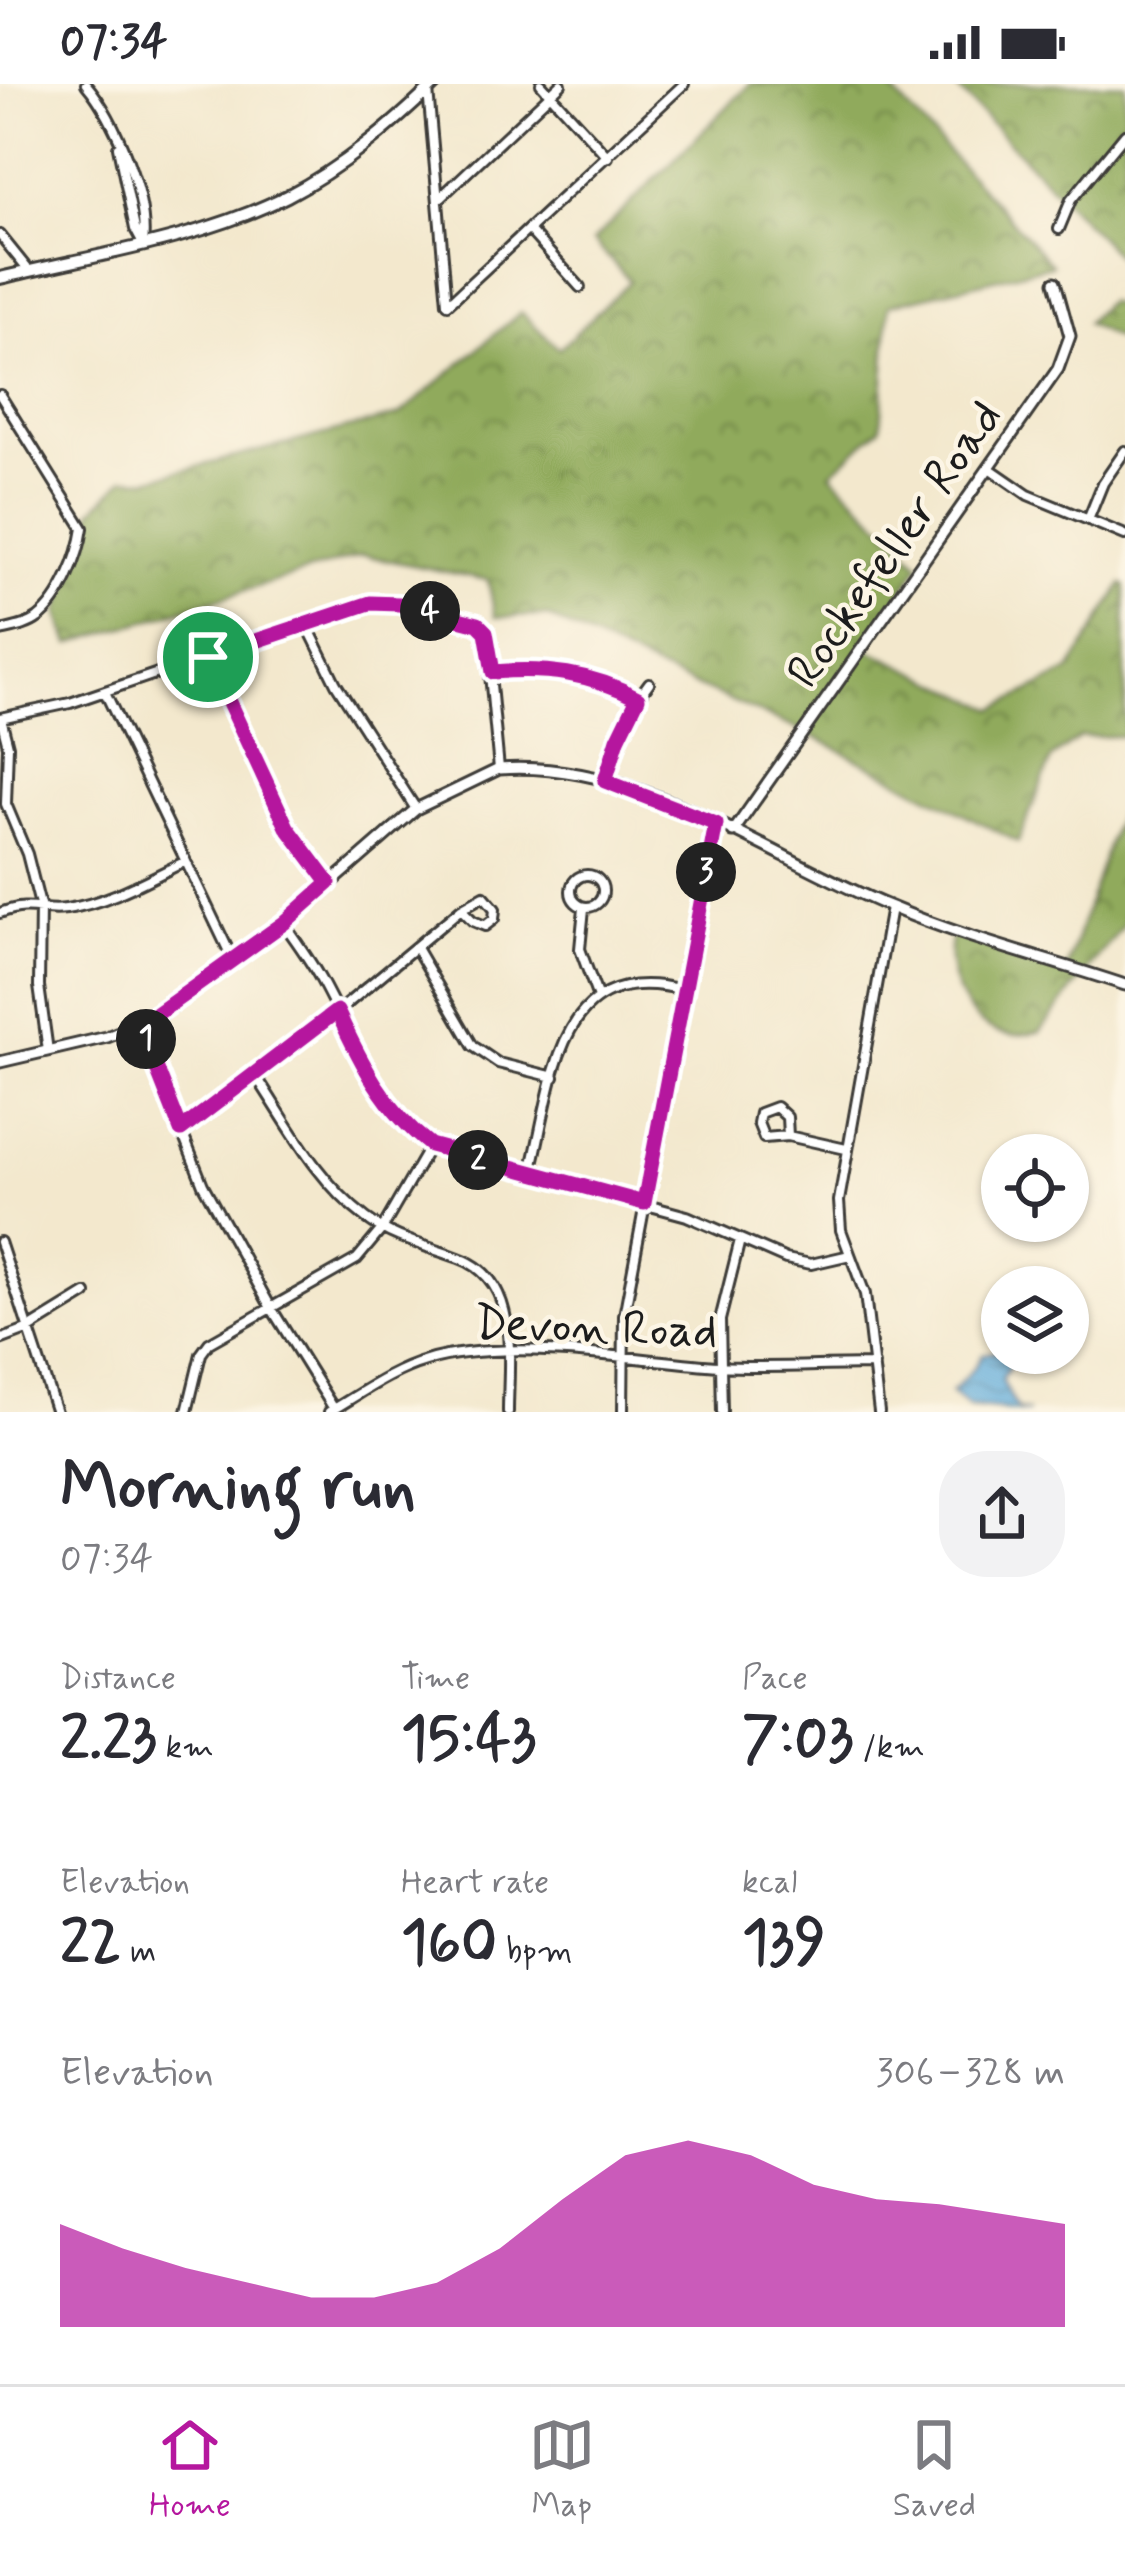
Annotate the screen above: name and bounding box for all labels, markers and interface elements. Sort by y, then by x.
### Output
text: 07:34 [60,13,167,72]
street label: Rockefeller Road [774,389,1018,701]
pin: 4 [400,581,460,641]
text: 4 [420,589,440,633]
pin [157,606,259,708]
icon: arrive [175,624,241,690]
pin: 3 [676,842,736,902]
text: 3 [699,850,713,894]
pin: 1 [116,1009,176,1069]
text: 1 [139,1017,153,1061]
pin: 2 [448,1130,508,1190]
map controls [981,1134,1089,1374]
button: locate [981,1134,1089,1242]
text: 2 [470,1138,486,1182]
button: layers [981,1266,1089,1374]
street label: Devon Road [473,1293,718,1364]
text: Morning run [60,1446,416,1532]
button: share [939,1451,1065,1577]
text: 07:34 [60,1534,153,1585]
text: Distance [60,1657,176,1701]
text: Time [401,1657,470,1701]
text: Pace [742,1657,808,1701]
text: 2.23 [60,1701,157,1780]
text: 15:43 [401,1701,536,1780]
text: 7:03 [742,1701,853,1780]
text: km [157,1726,214,1770]
text: /km [853,1726,925,1770]
text: Elevation [60,1861,190,1905]
text: Heart rate [401,1861,549,1905]
text: kcal [742,1861,797,1905]
text: 22 [60,1905,121,1984]
text: 160 [401,1905,497,1984]
text: 139 [742,1905,826,1984]
text: m [121,1930,156,1974]
text: bpm [497,1930,572,1974]
text: Elevation [60,2048,214,2099]
text: 306–328 m [876,2048,1065,2099]
tab: Home [149,2412,231,2528]
tab: Map [529,2412,595,2528]
tab: Saved [893,2412,976,2528]

